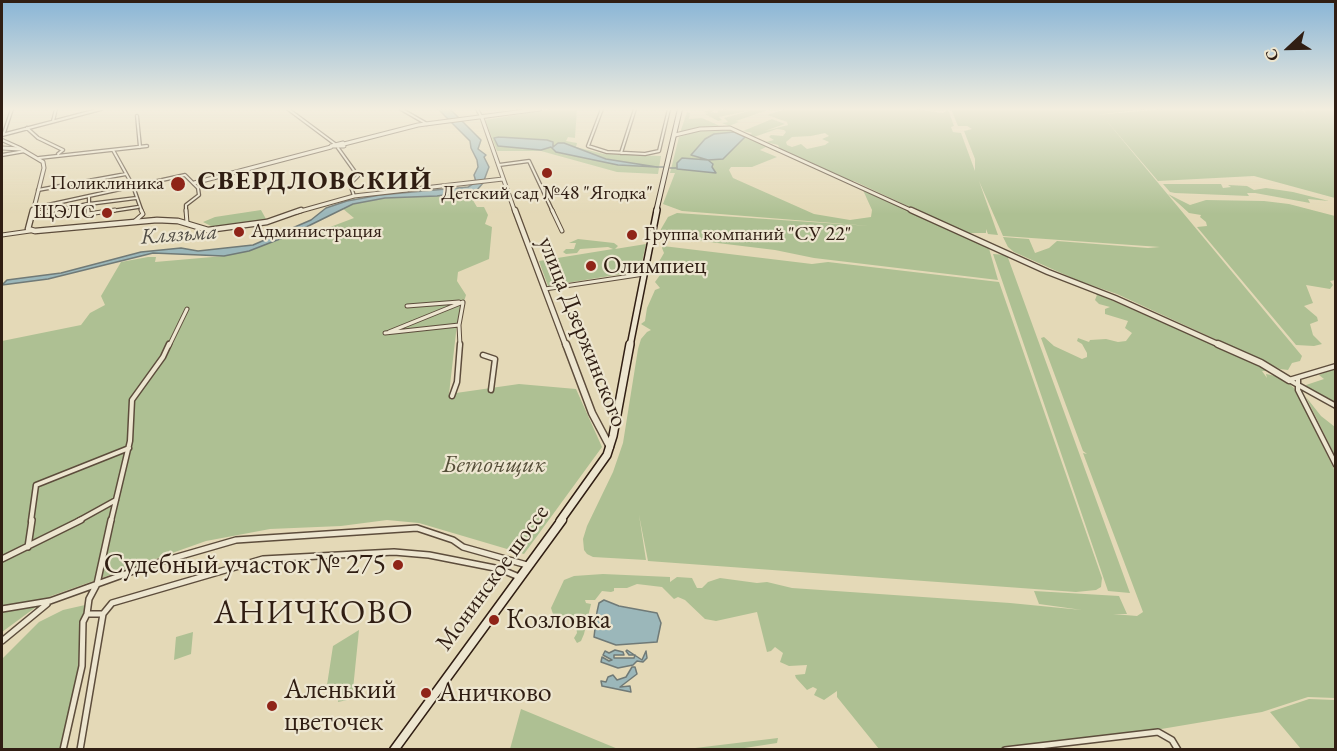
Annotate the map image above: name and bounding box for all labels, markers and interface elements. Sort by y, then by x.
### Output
north arrow [1259,18,1319,78]
text: С [1260,46,1284,64]
district label: СВЕРДЛОВСКИЙ [198,166,432,198]
marker: Детский сад №48 "Ягодка" [540,166,554,180]
place label: Поликлиника [50,172,164,196]
marker: Поликлиника [169,175,187,193]
place label: Детский сад №48 "Ягодка" [441,182,653,206]
place label: ЩЭЛС [33,201,95,225]
marker: ЩЭЛС [100,206,114,220]
water label: Клязьма [140,219,218,251]
place label: Администрация [251,220,382,244]
place label: Группа компаний "СУ 22" [644,223,851,247]
marker: Администрация [232,225,246,239]
marker: Группа компаний "СУ 22" [625,228,639,242]
street label: улица Дзержинского [531,233,633,431]
place label: Олимпиец [603,252,706,280]
marker: Олимпиец [584,259,598,273]
park label: Бетонщик [442,451,546,479]
street label: Монинское шоссе [430,499,556,657]
place label: Судебный участок № 275 [104,548,386,582]
marker: Судебный участок № 275 [391,558,405,572]
district label: АНИЧКОВО [214,594,414,634]
place label: Козловка [506,603,611,637]
marker: Козловка [487,613,501,627]
place label: Аленький цветочек [284,673,396,739]
place label: Аничково [438,676,552,710]
marker: Аничково [419,686,433,700]
marker: Аленький цветочек [265,699,279,713]

